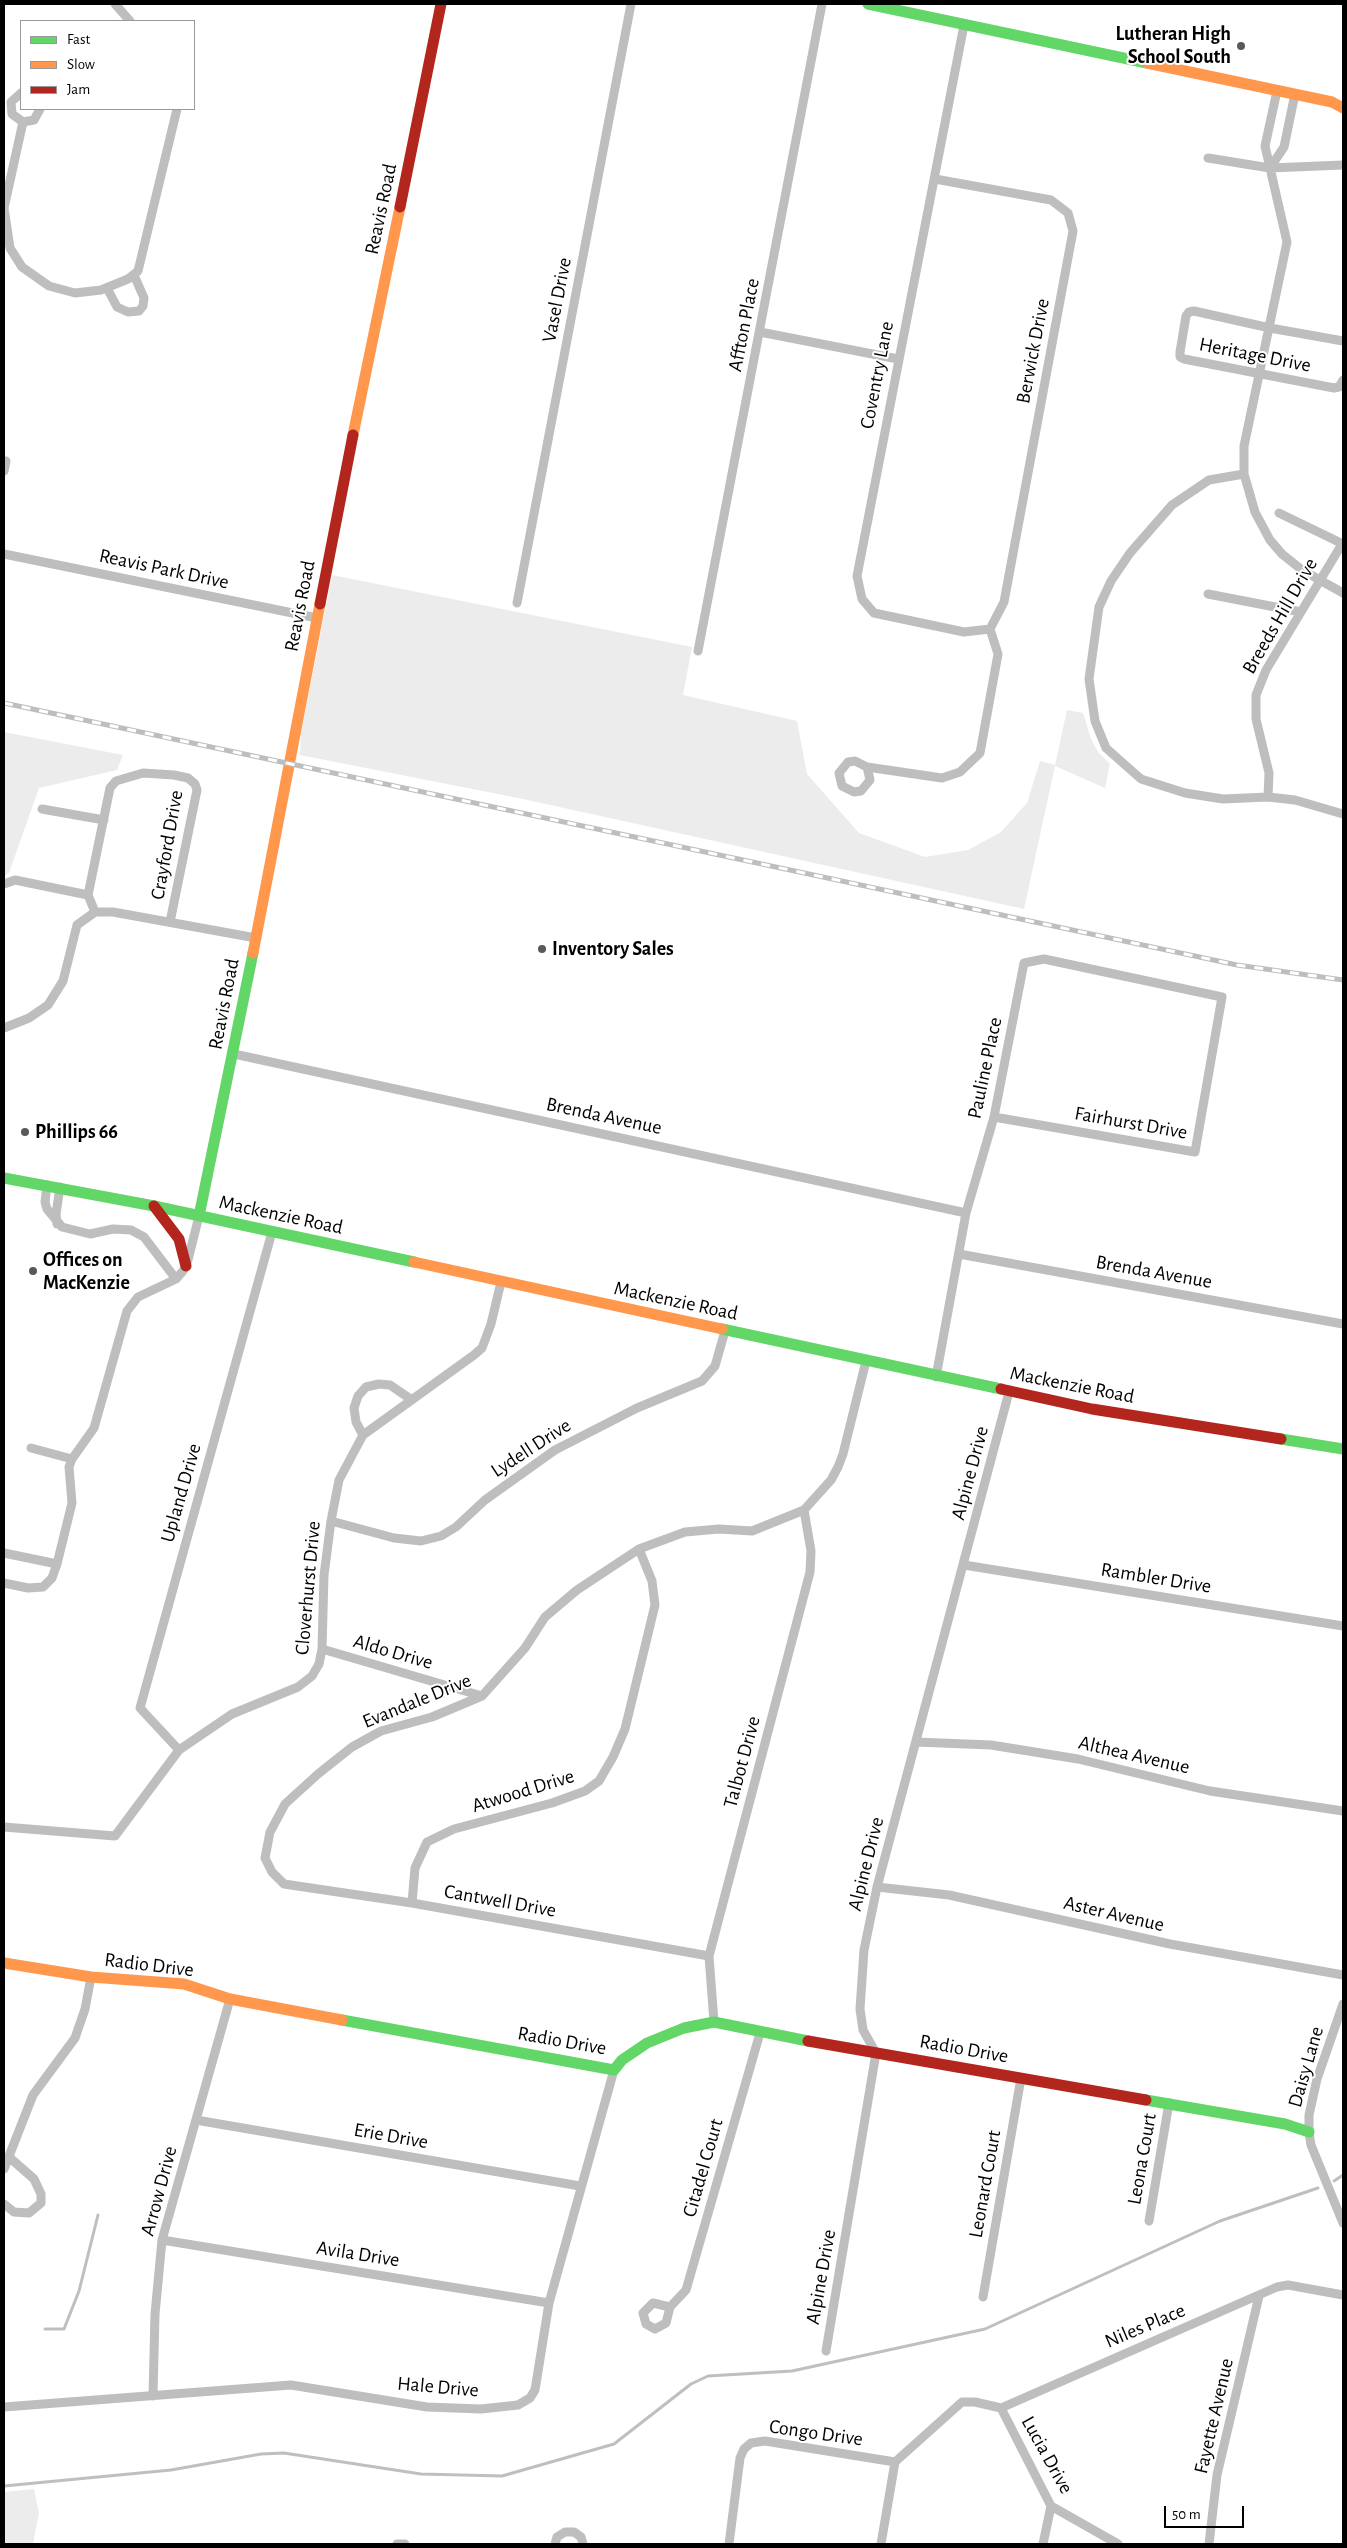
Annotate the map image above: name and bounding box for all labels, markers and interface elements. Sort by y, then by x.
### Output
legend [20,20,195,110]
place label: Lutheran High School South [1115,22,1231,69]
text: Fast [67,32,90,47]
marker: Lutheran High School South [1235,40,1247,52]
text: Slow [67,57,95,72]
text: Jam [67,82,90,97]
street label: Reavis Road [360,161,402,257]
street label: Vasel Drive [537,256,577,344]
street label: Affton Place [723,276,765,374]
street label: Berwick Drive [1011,296,1055,406]
street label: Coventry Lane [855,319,899,431]
street label: Heritage Drive [1197,332,1313,378]
street label: Reavis Park Drive [97,544,231,594]
street label: Breeds Hill Drive [1237,554,1323,678]
street label: Reavis Road [279,558,321,654]
street label: Crayford Drive [146,788,188,902]
place label: Inventory Sales [552,937,674,961]
marker: Inventory Sales [536,943,548,955]
street label: Reavis Road [203,956,245,1052]
street label: Pauline Place [963,1015,1007,1121]
street label: Brenda Avenue [544,1092,664,1140]
street label: Fairhurst Drive [1073,1101,1189,1145]
place label: Phillips 66 [35,1120,118,1144]
marker: Phillips 66 [19,1126,31,1138]
street label: Mackenzie Road [217,1190,345,1240]
place label: Offices on MacKenzie [43,1248,130,1295]
street label: Brenda Avenue [1094,1250,1214,1294]
marker: Offices on MacKenzie [27,1265,39,1277]
street label: Mackenzie Road [612,1276,740,1326]
street label: Mackenzie Road [1008,1361,1136,1409]
street label: Lydell Drive [487,1413,575,1483]
street label: Alpine Drive [946,1424,994,1522]
street label: Upland Drive [155,1441,207,1545]
street label: Cloverhurst Drive [290,1520,326,1656]
street label: Rambler Drive [1099,1557,1213,1599]
street label: Aldo Drive [350,1629,436,1675]
street label: Evandale Drive [359,1668,475,1734]
street label: Talbot Drive [718,1713,766,1811]
street label: Althea Avenue [1076,1731,1192,1779]
street label: Atwood Drive [469,1764,577,1818]
street label: Alpine Drive [843,1815,889,1913]
street label: Cantwell Drive [442,1879,558,1923]
street label: Aster Avenue [1061,1891,1167,1937]
street label: Radio Drive [103,1948,195,1982]
street label: Radio Drive [516,2021,608,2061]
street label: Daisy Lane [1283,2024,1329,2110]
street label: Radio Drive [918,2029,1010,2069]
street label: Leona Court [1122,2111,1162,2207]
street label: Citadel Court [678,2116,728,2220]
street label: Erie Drive [352,2118,430,2154]
street label: Leonard Court [964,2128,1006,2240]
street label: Arrow Drive [135,2143,183,2239]
street label: Alpine Drive [801,2228,841,2326]
street label: Avila Drive [315,2236,401,2272]
street label: Niles Place [1101,2298,1189,2354]
street label: Fayette Avenue [1189,2356,1239,2476]
street label: Hale Drive [396,2371,480,2403]
street label: Lucia Drive [1016,2412,1078,2498]
street label: Congo Drive [768,2415,864,2451]
scale bar [1167,2496,1247,2528]
text: 50 m [1172,2507,1201,2522]

